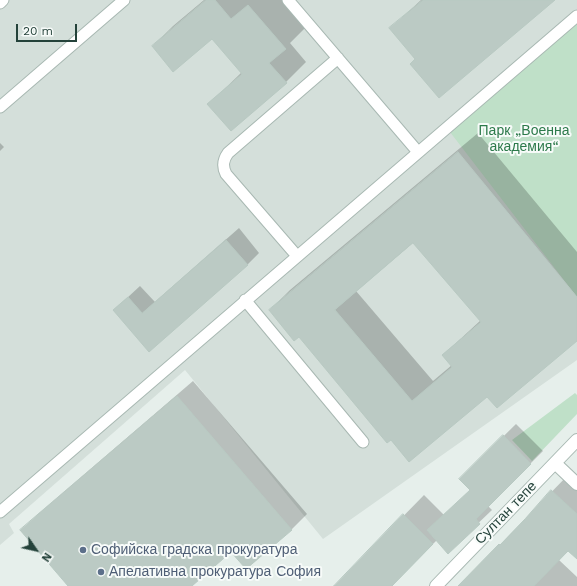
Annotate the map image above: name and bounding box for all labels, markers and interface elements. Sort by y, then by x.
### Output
scale bar [18,16,79,42]
text: 20 m [23,24,53,38]
park label: Парк „Военна академия“ [479,123,569,156]
street label: Султан тепе [472,478,540,548]
north arrow [16,530,56,570]
place label: Софийска градска прокуратура [91,542,297,558]
marker: Софийска градска прокуратура [78,545,88,555]
text: N [39,550,54,564]
place label: Апелативна прокуратура София [109,564,321,580]
marker: Апелативна прокуратура София [96,567,106,577]

